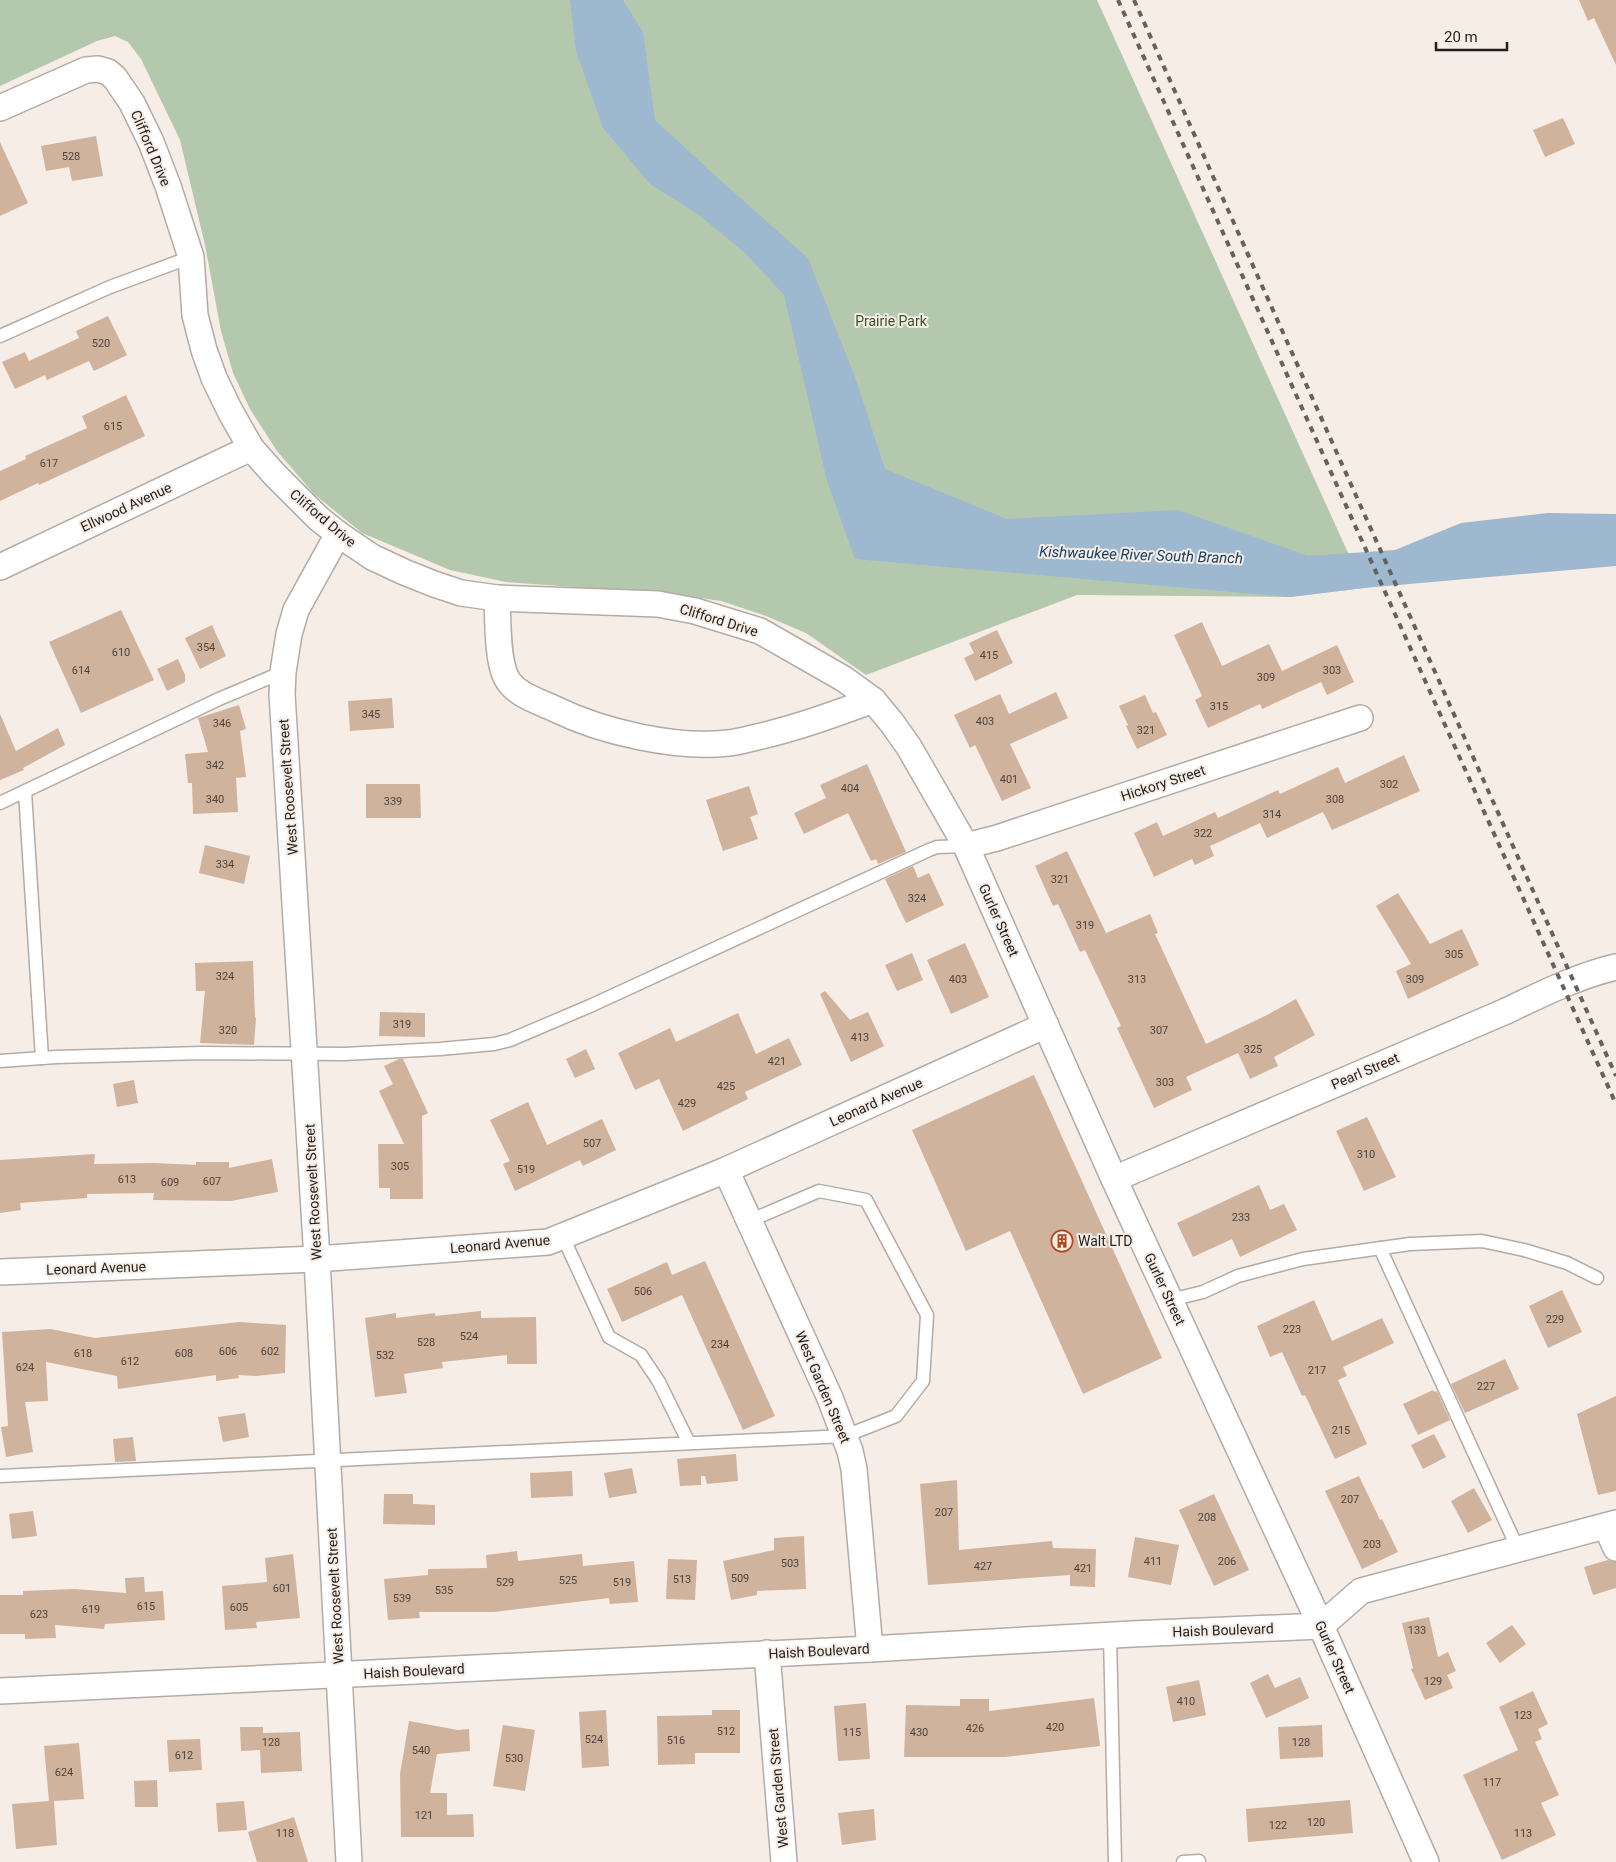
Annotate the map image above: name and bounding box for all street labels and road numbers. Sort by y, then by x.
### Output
street label: Clifford Drive [128,108,174,188]
street label: Ellwood Avenue [78,479,174,535]
street label: Clifford Drive [287,486,359,550]
street label: Clifford Drive [678,600,760,640]
street label: West Roosevelt Street [275,718,301,856]
street label: Hickory Street [1119,762,1208,804]
street label: Gurler Street [976,881,1022,959]
street label: Pearl Street [1329,1049,1402,1092]
street label: Leonard Avenue [827,1074,925,1130]
street label: West Roosevelt Street [301,1123,325,1261]
street label: Leonard Avenue [449,1232,551,1256]
street label: Gurler Street [1141,1250,1189,1328]
street label: Leonard Avenue [46,1258,146,1278]
street label: West Garden Street [792,1329,854,1446]
street label: West Roosevelt Street [323,1527,347,1665]
street label: Gurler Street [1312,1618,1358,1696]
street label: Haish Boulevard [1172,1620,1274,1640]
street label: Haish Boulevard [768,1640,870,1662]
street label: Haish Boulevard [363,1660,465,1682]
street label: West Garden Street [765,1727,791,1849]

